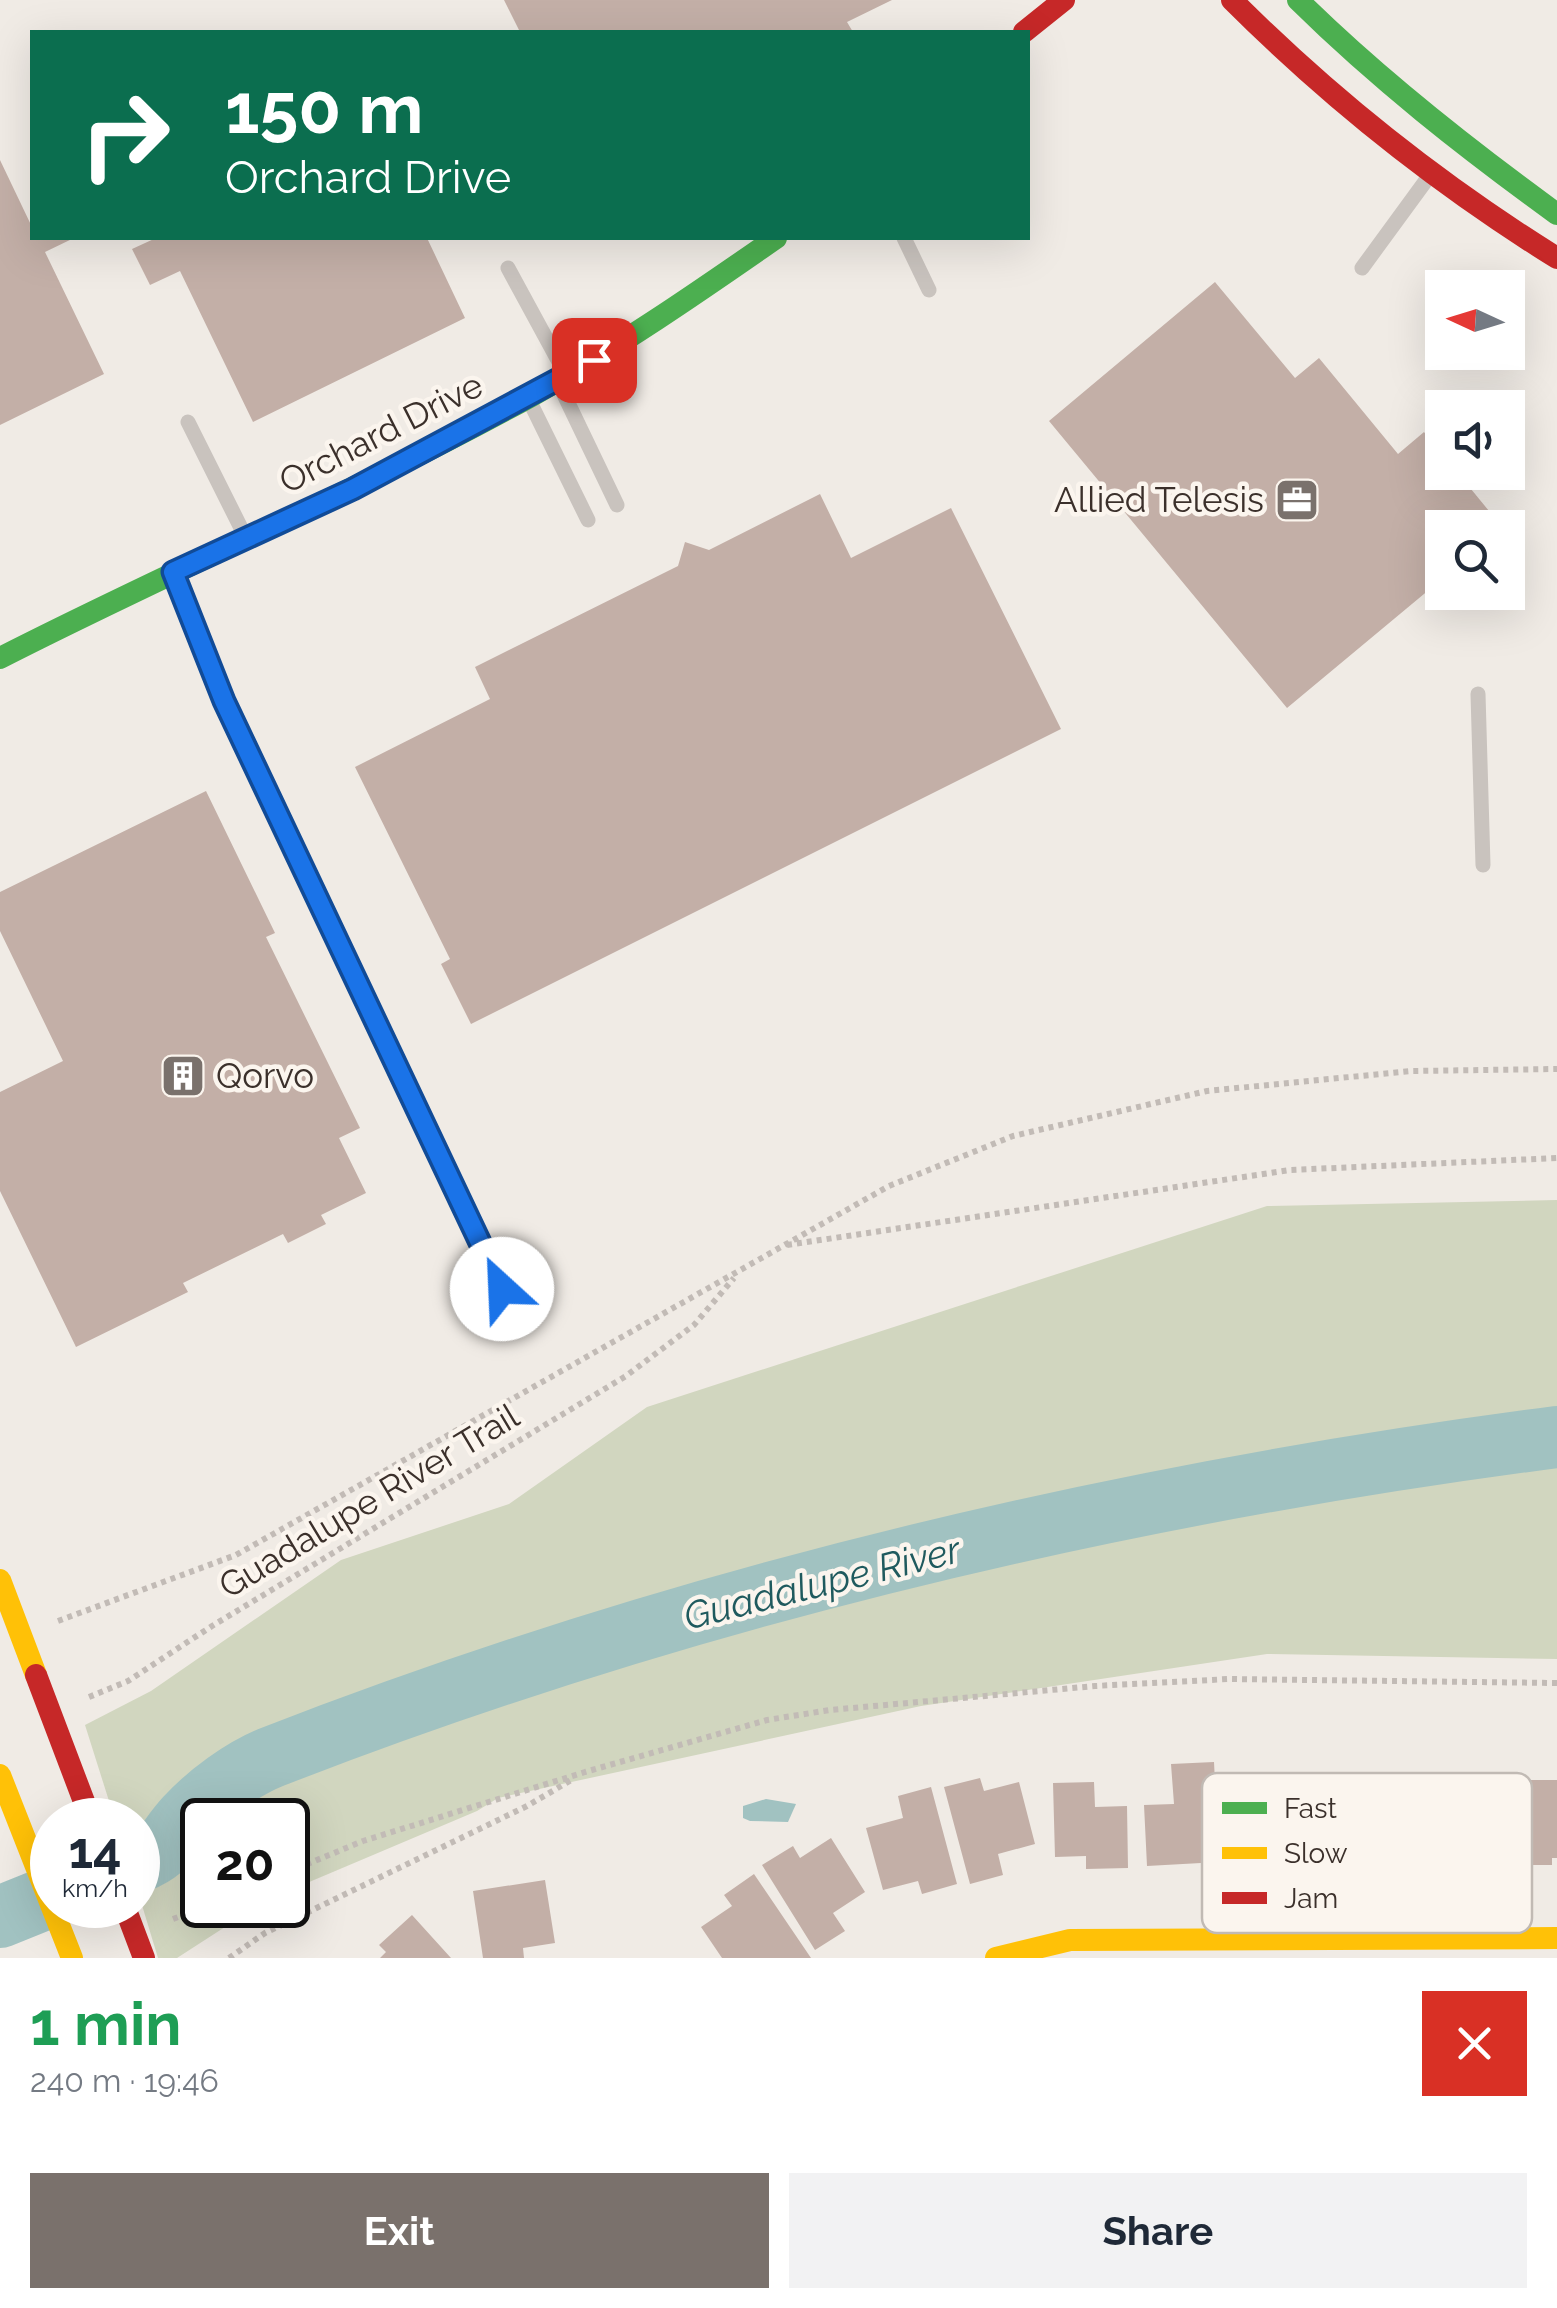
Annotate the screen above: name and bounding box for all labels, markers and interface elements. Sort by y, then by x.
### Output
text: 150 m [225,67,423,149]
icon: right [60,70,190,200]
text: Orchard Drive [225,151,511,204]
north arrow [1425,270,1525,370]
map controls [1425,270,1525,610]
pin [552,318,637,403]
icon: arrive [567,333,622,388]
street label: Orchard Drive [272,364,489,501]
button: sound [1425,390,1525,490]
office icon: Allied Telesis [1274,477,1320,523]
place label: Allied Telesis [1054,479,1264,520]
button: search [1425,510,1525,610]
building icon: Qorvo [160,1053,206,1099]
place label: Qorvo [216,1055,314,1096]
position arrow [450,1237,554,1341]
street label: Guadalupe River Trail [212,1395,526,1606]
water label: Guadalupe River [679,1526,967,1639]
legend [1202,1773,1532,1933]
text: Fast [1284,1792,1337,1825]
speed limit sign: 20 [180,1798,310,1928]
text: 14 [68,1821,122,1880]
text: Slow [1284,1837,1348,1870]
text: km/h [62,1873,128,1903]
text: Jam [1284,1882,1338,1915]
text: 1 min [30,1989,181,2059]
button: close [1422,1991,1527,2096]
text: 240 m · 19:46 [30,2062,219,2099]
button: Exit [30,2173,769,2288]
button: Share [789,2173,1527,2288]

